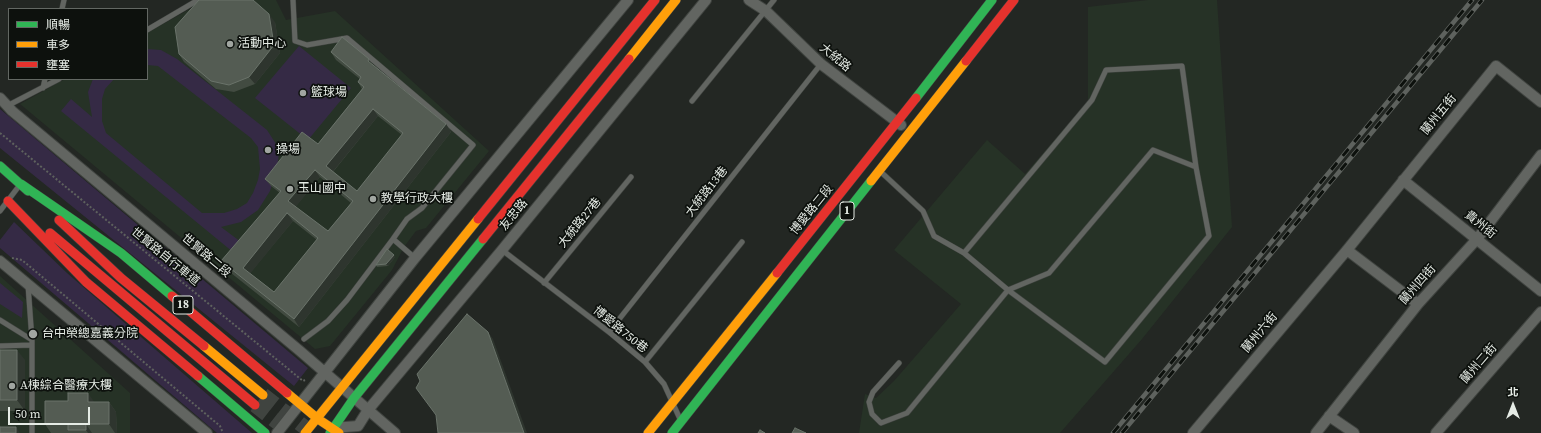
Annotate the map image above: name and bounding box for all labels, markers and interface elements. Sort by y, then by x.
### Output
legend [8,8,148,80]
text: 順暢 [46,17,70,33]
text: 車多 [46,37,70,53]
place label: 活動中心 [238,37,286,51]
marker: 活動中心 [225,39,235,49]
street label: 大統路 [816,41,854,75]
text: 壅塞 [46,57,70,73]
place label: 籃球場 [311,86,347,100]
marker: 籃球場 [298,88,308,98]
street label: 蘭州五街 [1418,92,1460,138]
place label: 操場 [276,143,300,157]
marker: 操場 [263,145,273,155]
street label: 大統路13巷 [683,164,731,220]
place label: 玉山國中 [298,182,346,196]
street label: 博愛路二段 [788,182,836,238]
marker: 玉山國中 [285,184,295,194]
place label: 教學行政大樓 [381,192,453,206]
marker: 教學行政大樓 [368,194,378,204]
street label: 大統路27巷 [556,195,604,251]
street label: 友忠路 [497,196,531,234]
road number: 1 [840,202,854,220]
street label: 貴州街 [1461,208,1499,242]
street label: 世賢路自行車道 [128,225,202,289]
street label: 世賢路二段 [178,231,234,281]
street label: 蘭州四街 [1397,262,1439,308]
road number: 18 [173,296,193,314]
street label: 博愛路750巷 [590,304,650,356]
street label: 蘭州六街 [1239,310,1281,356]
place label: 台中榮總嘉義分院 [42,327,138,341]
marker: 台中榮總嘉義分院 [27,328,39,340]
street label: 蘭州二街 [1458,341,1500,387]
place label: A棟綜合醫療大樓 [20,379,112,393]
marker: A棟綜合醫療大樓 [7,381,17,391]
north arrow [1493,385,1533,425]
text: 北 [1508,385,1519,400]
scale bar [10,399,92,425]
text: 50 m [15,406,41,422]

